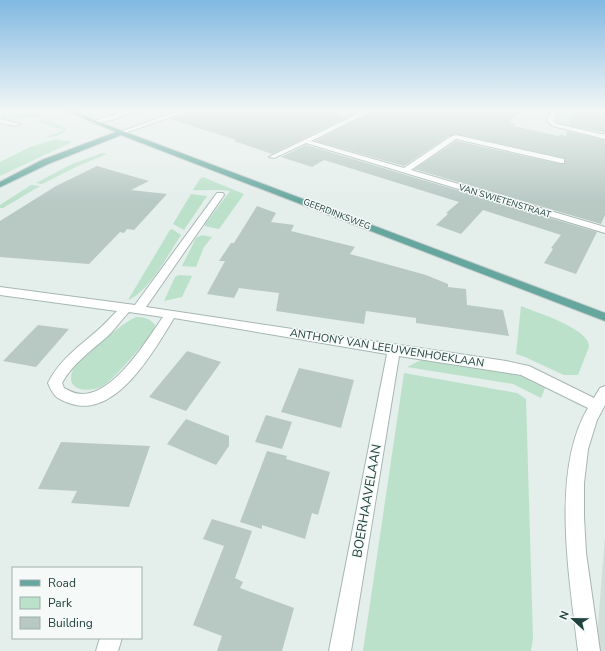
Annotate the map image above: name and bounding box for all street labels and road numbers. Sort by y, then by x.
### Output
street label: VAN SWIETENSTRAAT [456,181,553,221]
street label: GEERDINKSWEG [302,196,372,232]
street label: ANTHONY VAN LEEUWENHOEKLAAN [289,325,485,371]
street label: BOERHAAVELAAN [348,443,386,559]

